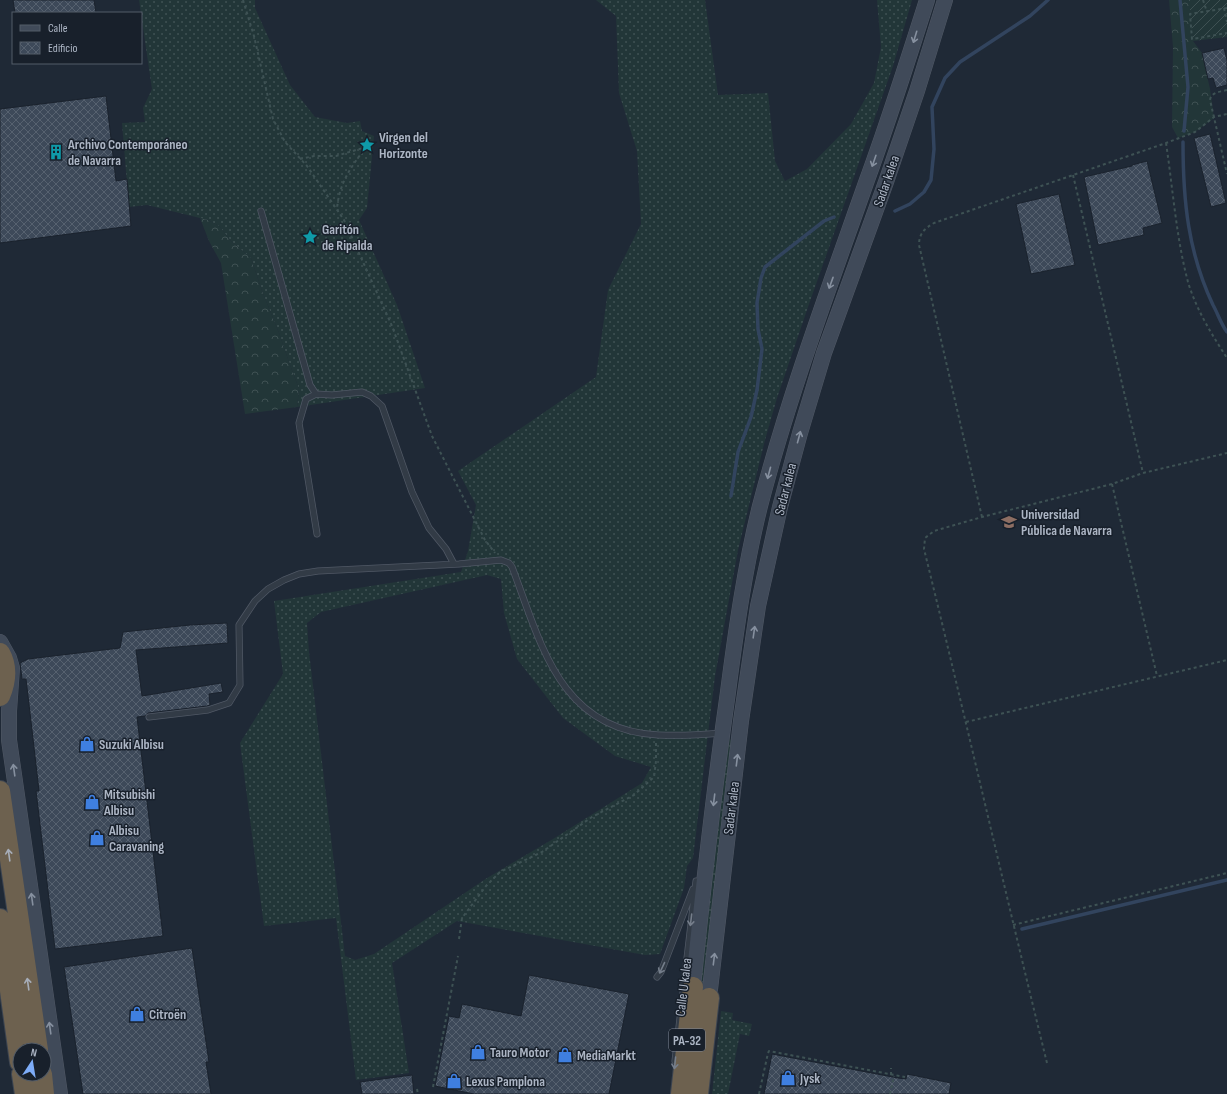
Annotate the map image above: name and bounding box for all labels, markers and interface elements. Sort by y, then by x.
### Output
legend [12,12,142,64]
text: Calle [48,21,68,36]
one-way arrow [911,31,918,44]
text: Edificio [48,41,77,56]
place label: Virgen del Horizonte [379,129,428,162]
place label: Archivo Contemporáneo de Navarra [67,136,188,169]
place icon: Virgen del Horizonte [358,136,376,154]
building icon: Archivo Contemporáneo de Navarra [47,143,65,161]
street label: Sadar kalea [870,153,903,209]
one-way arrow [870,154,877,167]
place label: Garitón de Ripalda [322,221,373,254]
place icon: Garitón de Ripalda [301,228,319,246]
one-way arrow [826,277,834,289]
one-way arrow [796,430,803,443]
street label: Sadar kalea [771,461,800,517]
one-way arrow [765,467,772,480]
place label: Universidad Pública de Navarra [1021,506,1112,539]
school or university icon: Universidad Pública de Navarra [1000,513,1018,531]
one-way arrow [750,625,758,638]
shop icon: Suzuki Albisu [78,735,96,753]
place label: Suzuki Albisu [99,736,164,753]
one-way arrow [733,754,741,767]
one-way arrow [10,764,18,777]
street label: Sadar kalea [720,781,743,836]
place label: Mitsubishi Albisu [103,786,155,819]
shop icon: Mitsubishi Albisu [83,793,101,811]
one-way arrow [710,793,717,806]
place label: Albisu Caravaning [108,822,164,855]
shop icon: Albisu Caravaning [88,829,106,847]
one-way arrow [5,849,13,862]
one-way arrow [28,893,36,906]
one-way arrow [687,913,695,926]
one-way arrow [710,953,718,966]
street label: Calle U kalea [671,957,695,1017]
one-way arrow [658,962,665,974]
one-way arrow [24,978,32,991]
shop icon: Citroën [128,1005,146,1023]
place label: Citroën [149,1006,186,1023]
one-way arrow [46,1022,54,1035]
road number: PA-32 [669,1029,705,1051]
north arrow [12,1042,52,1082]
shop icon: Tauro Motor [469,1043,487,1061]
place label: Tauro Motor [490,1044,550,1061]
text: N [30,1046,38,1060]
shop icon: MediaMarkt [556,1046,574,1064]
place label: MediaMarkt [577,1047,636,1064]
one-way arrow [671,1056,678,1069]
shop icon: Jysk [779,1069,797,1087]
place label: Jysk [799,1070,820,1087]
shop icon: Lexus Pamplona [445,1072,463,1090]
place label: Lexus Pamplona [466,1073,545,1090]

